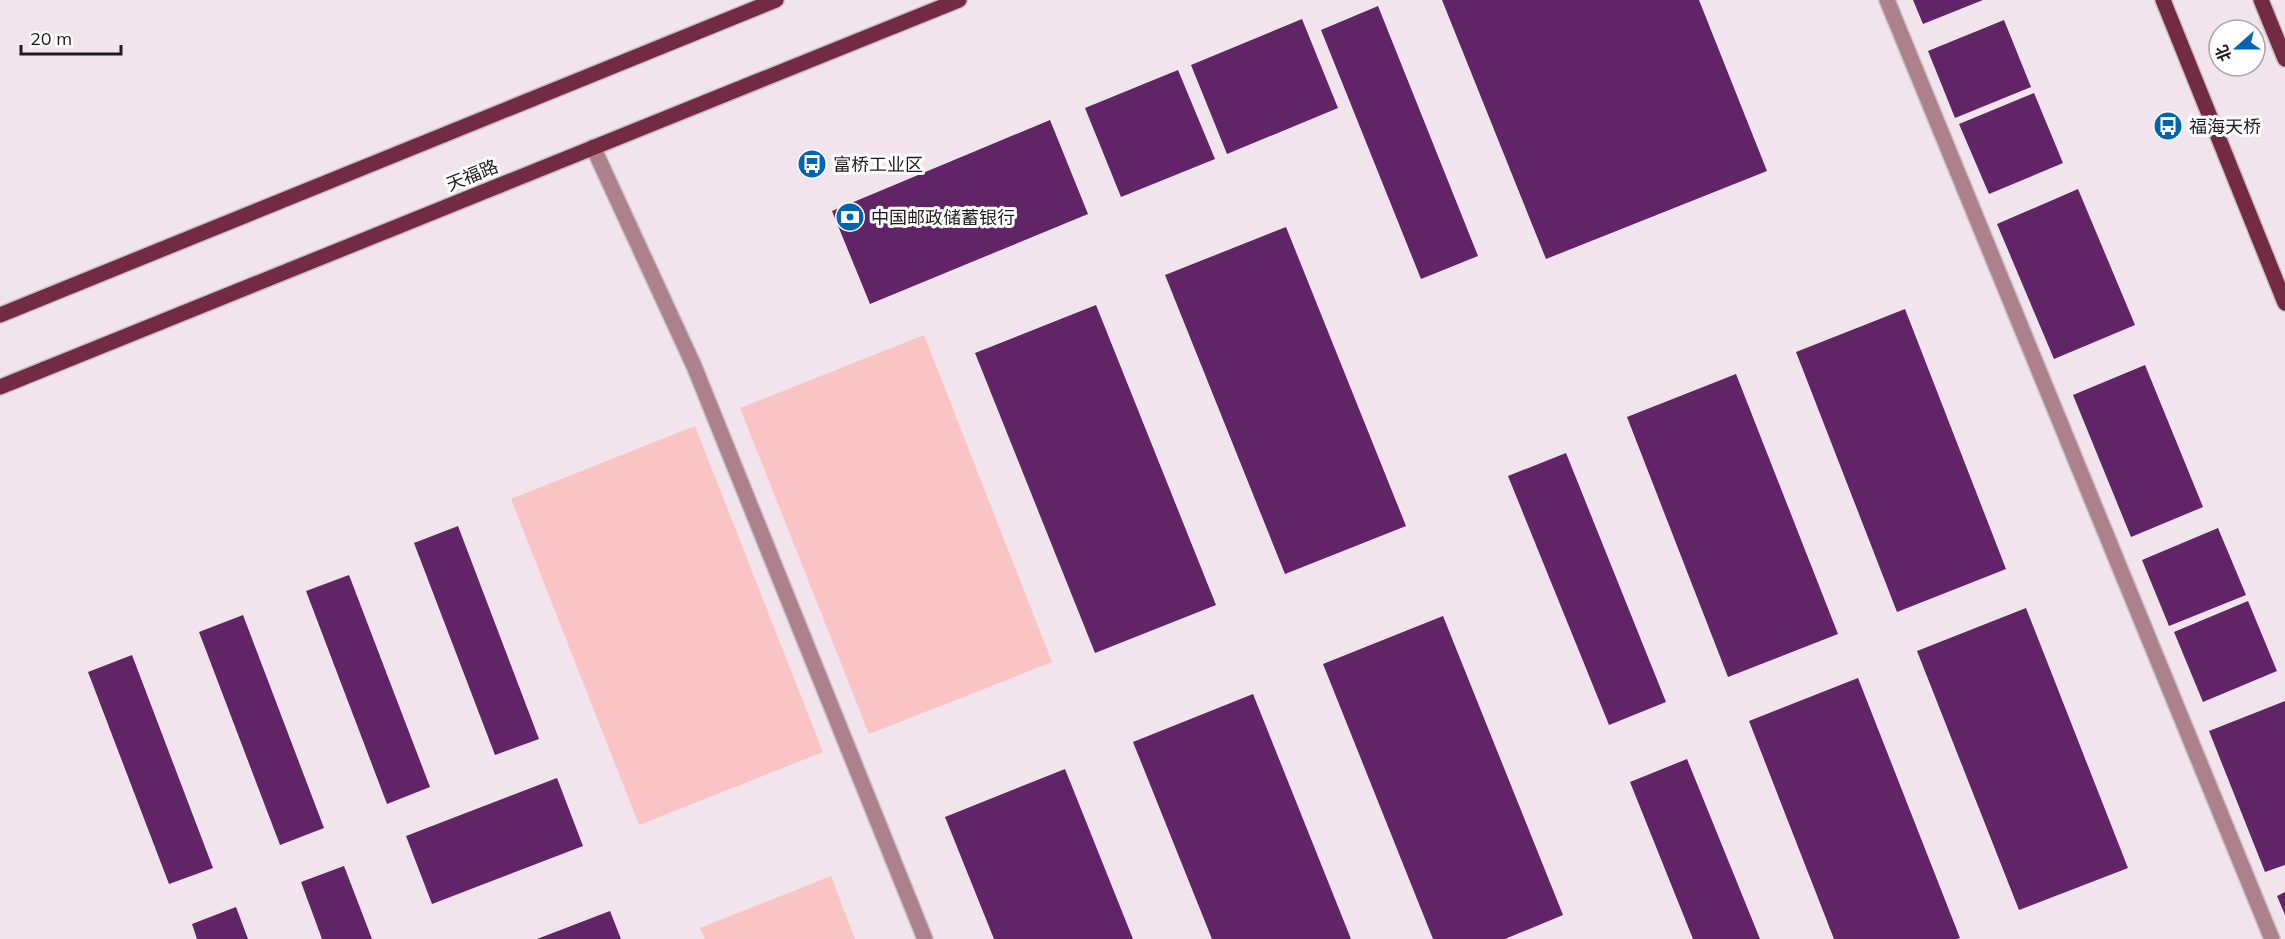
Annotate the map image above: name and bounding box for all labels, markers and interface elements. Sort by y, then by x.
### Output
scale bar [21,18,122,56]
north arrow [2207,18,2267,78]
text: 20 m [30,27,72,50]
text: 北 [2211,42,2235,64]
bus stop icon: 福海天桥 [2152,110,2184,142]
place label: 福海天桥 [2189,115,2261,138]
bus stop icon: 富桥工业区 [796,148,828,180]
place label: 富桥工业区 [833,153,923,176]
street label: 天福路 [443,154,501,196]
bank icon: 中国邮政储蓄银行 [834,201,866,233]
place label: 中国邮政储蓄银行 [871,206,1015,229]

